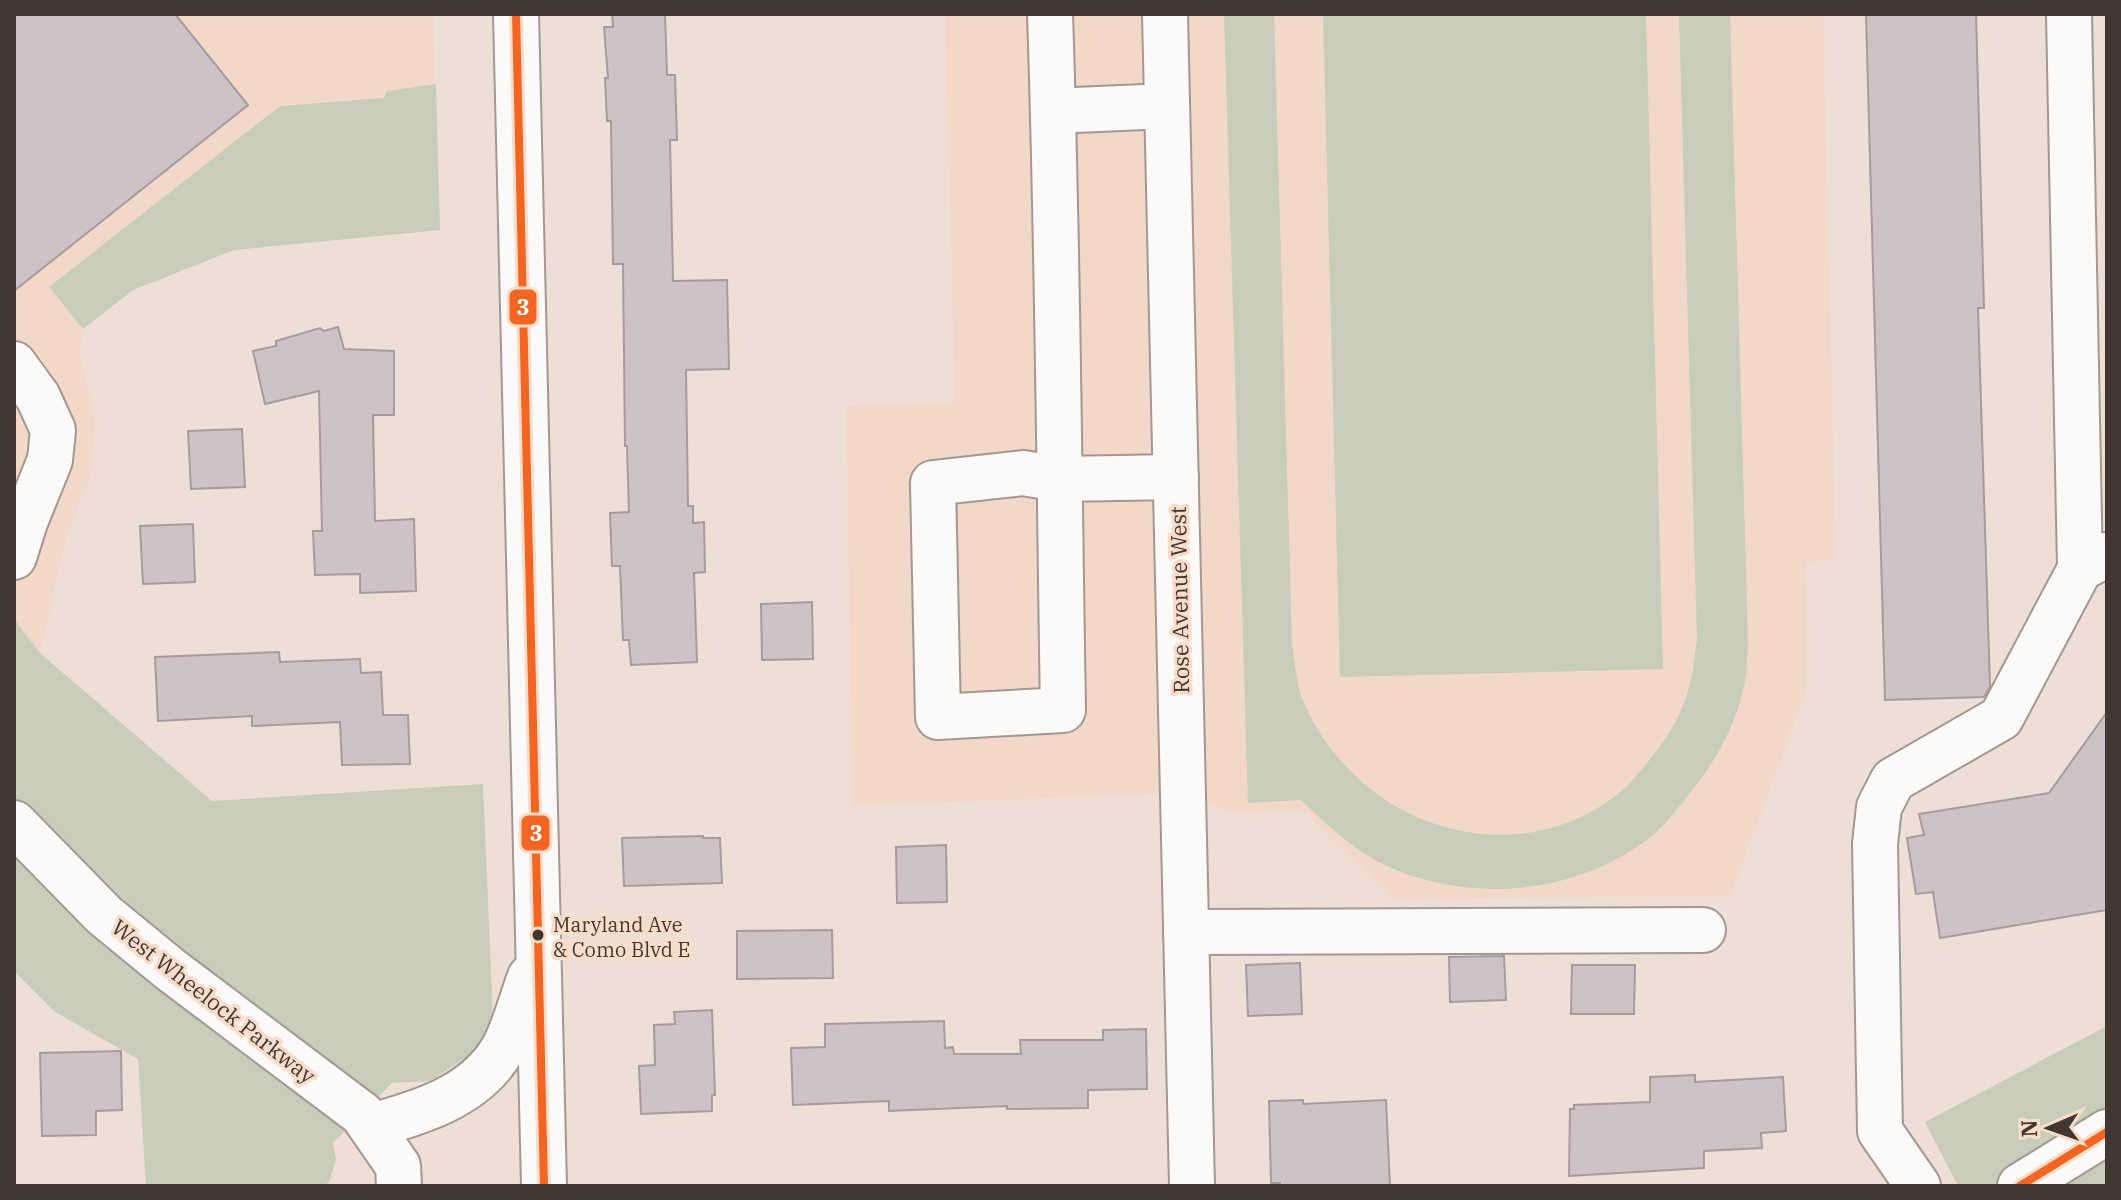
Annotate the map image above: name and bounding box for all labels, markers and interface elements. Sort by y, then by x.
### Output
line badge: 3 [508,288,538,326]
text: 3 [516,292,530,321]
street label: Rose Avenue West [1163,506,1195,694]
line badge: 3 [520,814,551,852]
text: 3 [529,818,543,847]
place label: Maryland Ave & Como Blvd E [553,911,690,963]
street label: West Wheelock Parkway [106,912,322,1090]
marker: Maryland Ave & Como Blvd E [530,927,546,943]
north arrow [2009,1088,2089,1168]
text: N [2014,1120,2043,1138]

